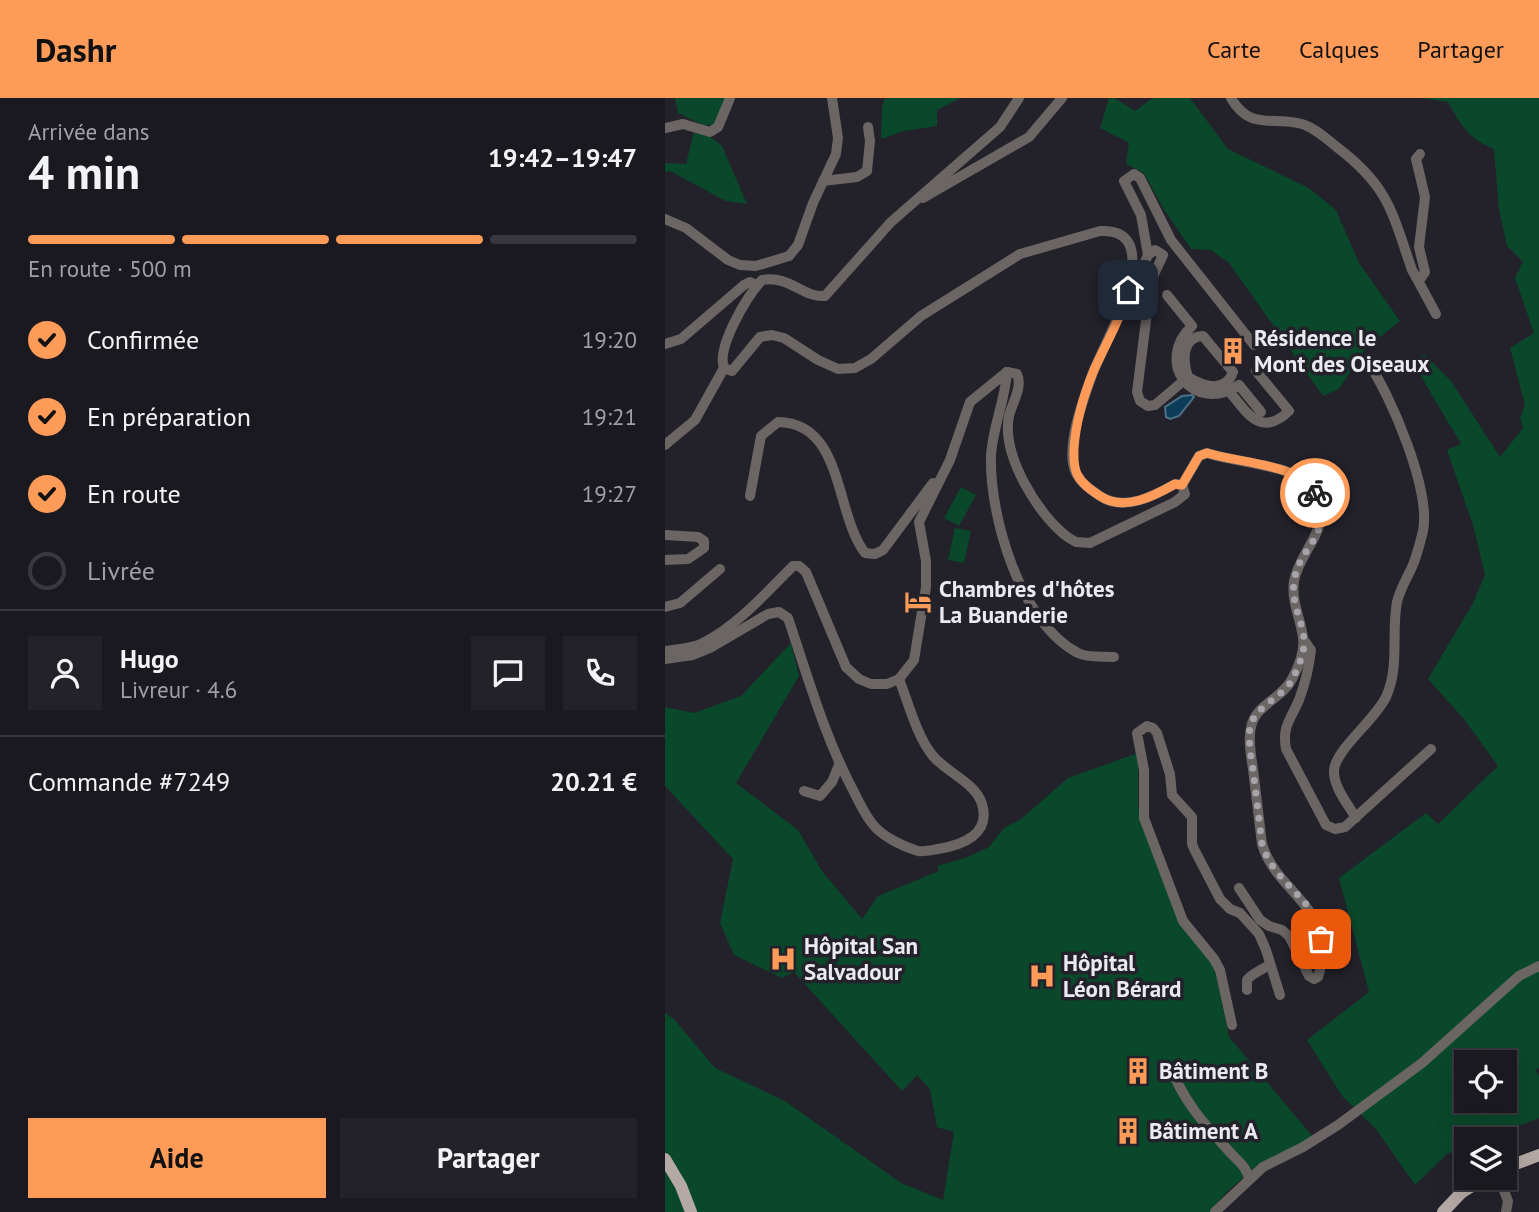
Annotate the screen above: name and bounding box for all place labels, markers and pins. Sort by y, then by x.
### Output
pin [1098,260,1158,320]
place label: Résidence le Mont des Oiseaux [1254,323,1429,378]
building icon: Résidence le Mont des Oiseaux [1218,336,1248,366]
place label: Chambres d'hôtes La Buanderie [939,574,1115,629]
hotel icon: Chambres d'hôtes La Buanderie [903,587,933,617]
pin [1291,909,1351,969]
place label: Hôpital San Salvadour [804,931,918,986]
hospital icon: Hôpital San Salvadour [768,944,798,974]
place label: Hôpital Léon Bérard [1063,948,1182,1003]
hospital icon: Hôpital Léon Bérard [1027,961,1057,991]
building icon: Bâtiment B [1123,1056,1153,1086]
place label: Bâtiment B [1159,1056,1268,1085]
building icon: Bâtiment A [1113,1116,1143,1146]
place label: Bâtiment A [1149,1116,1258,1145]

